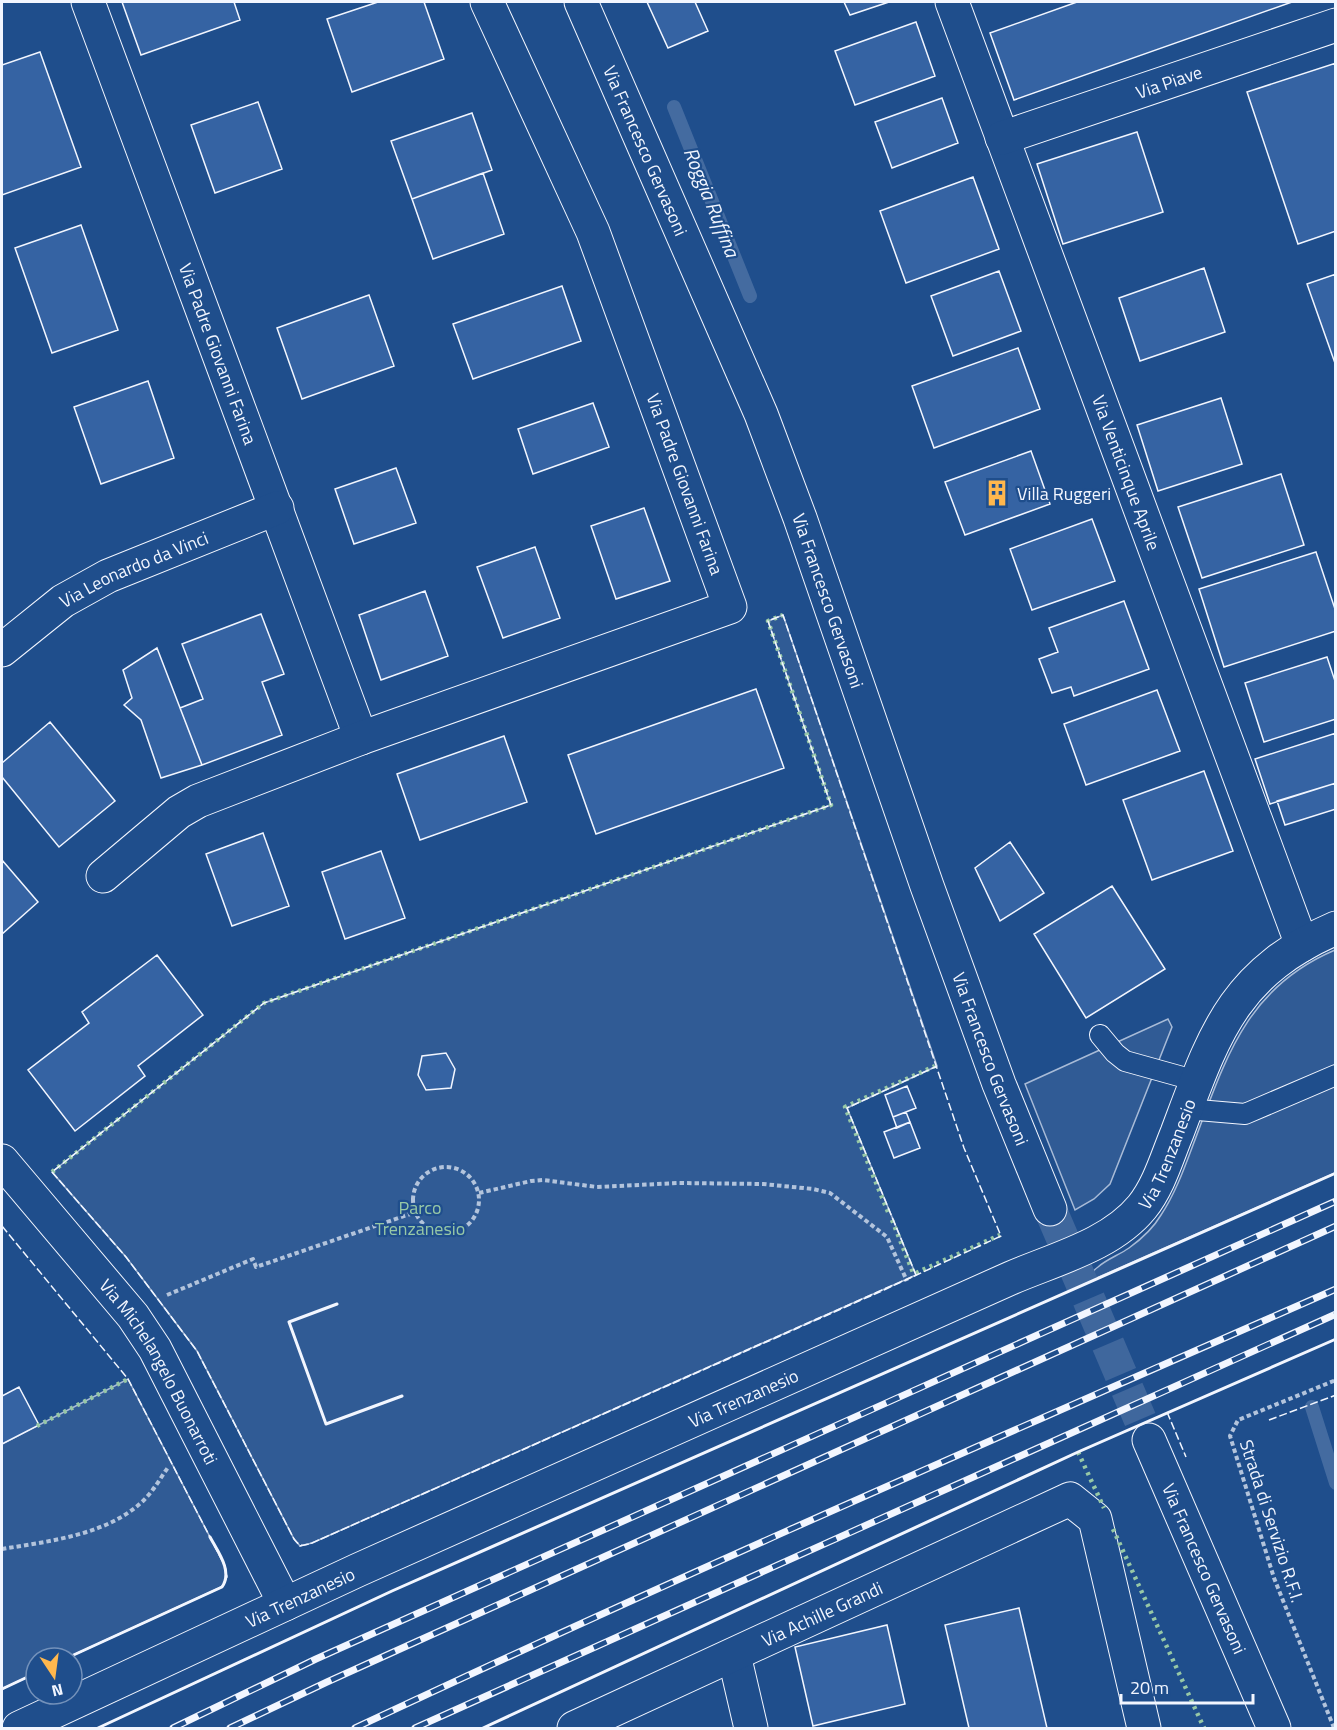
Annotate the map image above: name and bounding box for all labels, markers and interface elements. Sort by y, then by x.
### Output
street label: Via Piave [1132,58,1206,105]
street label: Via Francesco Gervasoni [597,61,695,240]
water label: Roggia Ruffina [676,142,748,262]
street label: Via Padre Giovanni Farina [172,259,264,448]
street label: Via Padre Giovanni Farina [640,389,730,579]
street label: Via Venticinque Aprile [1086,391,1168,554]
building icon: Villa Ruggeri [982,478,1012,508]
place label: Villa Ruggeri [1017,480,1111,507]
street label: Via Francesco Gervasoni [786,509,871,692]
street label: Via Leonardo da Vinci [54,524,212,614]
street label: Via Francesco Gervasoni [946,968,1036,1149]
street label: Via Trenzanesio [1131,1095,1202,1215]
park label: Parco Trenzanesio [375,1194,465,1242]
street label: Via Michelangelo Buonarroti [93,1273,225,1469]
street label: Via Trenzanesio [684,1361,803,1434]
street label: Strada di Servizio R.F.I. [1233,1436,1311,1606]
street label: Via Francesco Gervasoni [1156,1479,1254,1658]
street label: Via Trenzanesio [241,1560,359,1634]
street label: Via Achille Grandi [757,1574,887,1653]
north arrow [24,1646,84,1706]
scale bar [1121,1667,1253,1705]
text: 20 m [1130,1674,1169,1701]
text: N [49,1678,65,1704]

